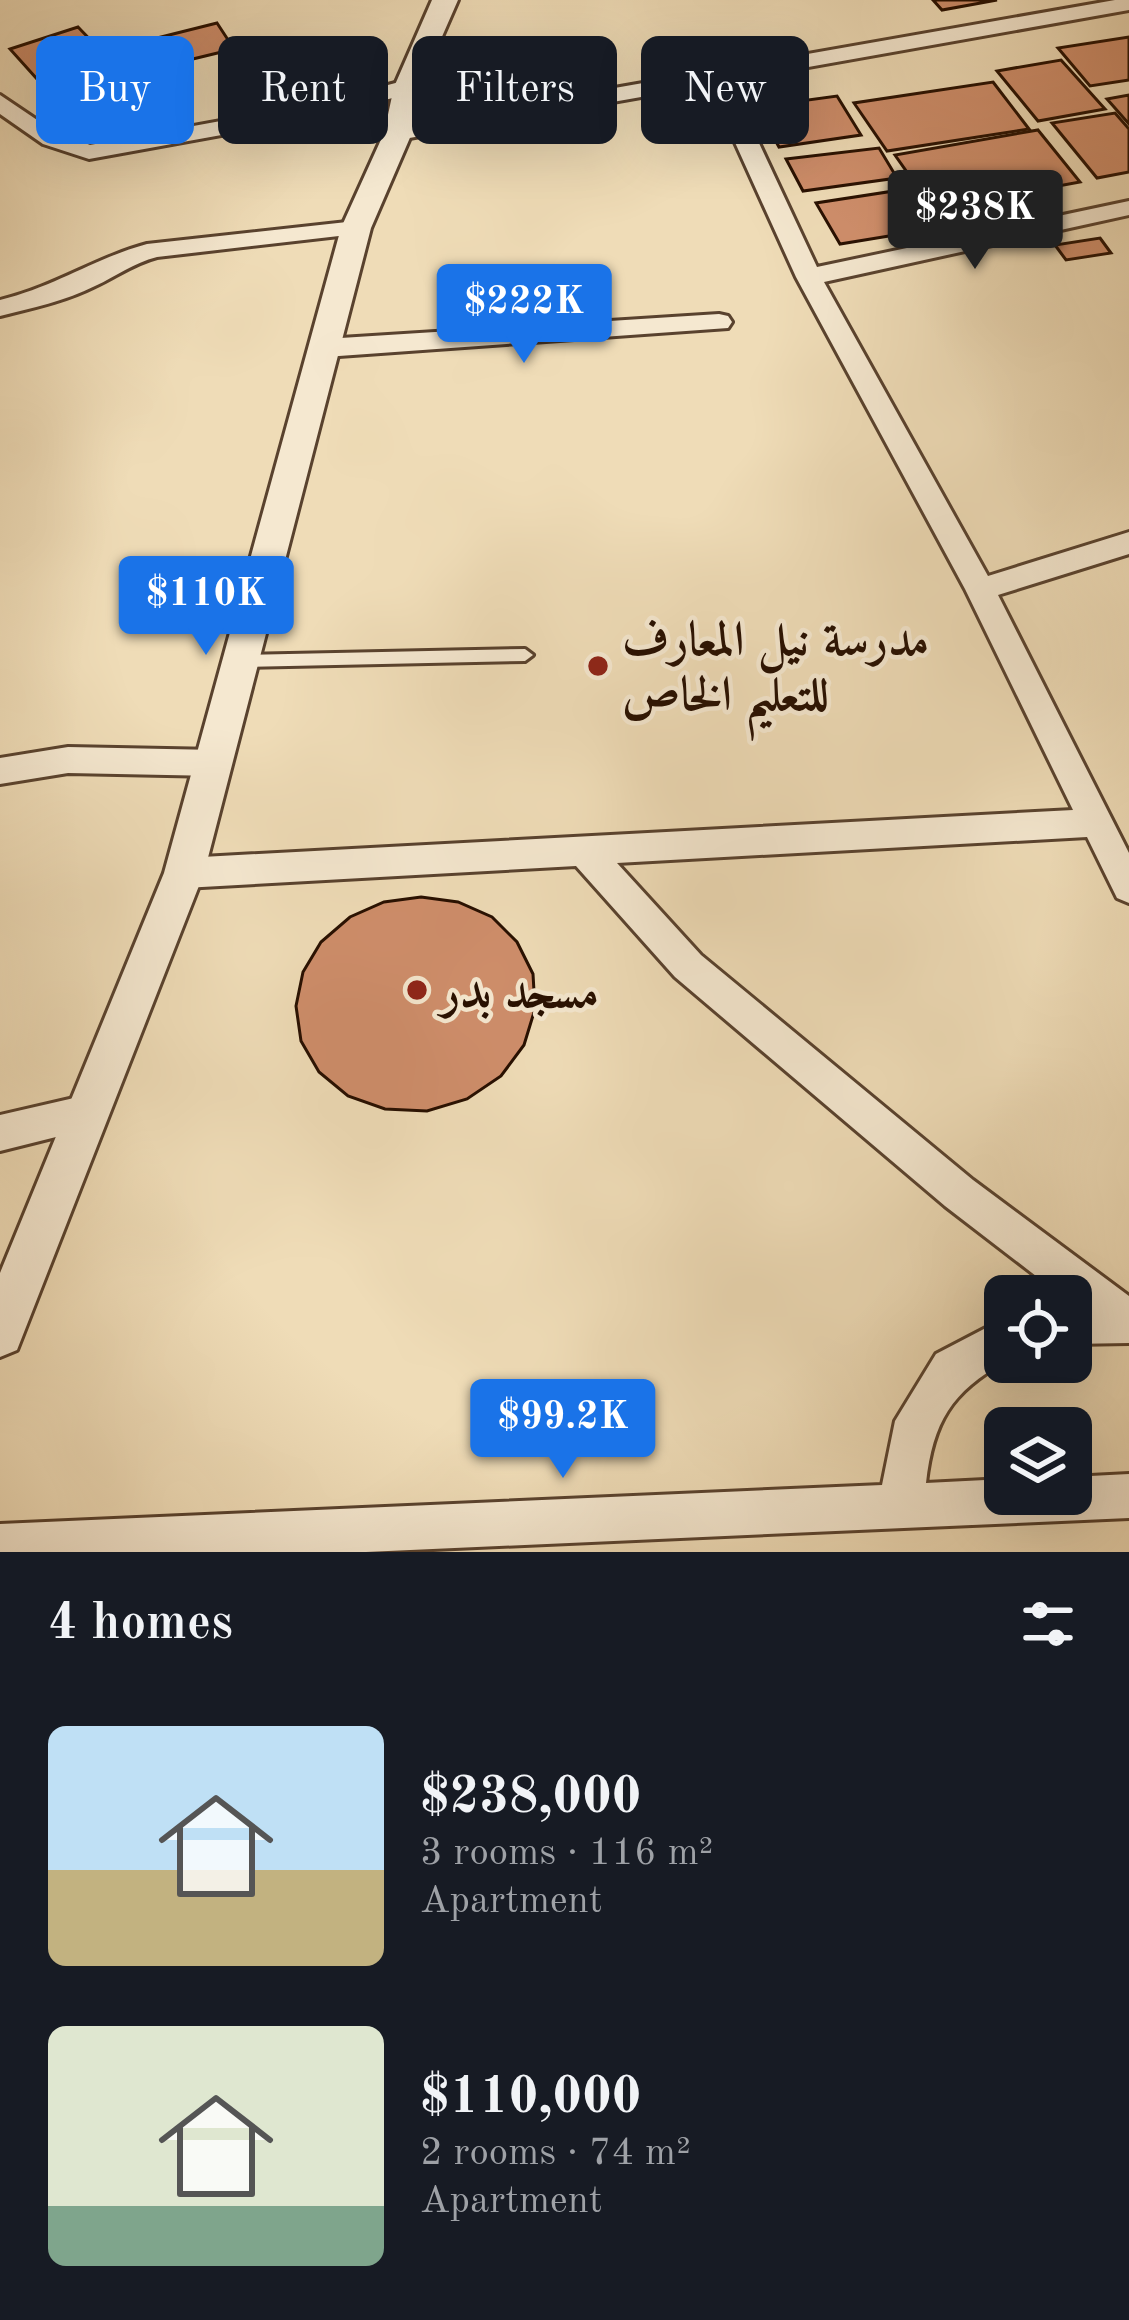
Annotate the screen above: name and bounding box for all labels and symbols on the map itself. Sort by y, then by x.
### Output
pin: $238K [891,170,1059,272]
pin: $222K [440,264,608,366]
pin: $110K [122,556,290,658]
place label: مدرسة نيل المعارف للتعليم الخاص [622,618,929,742]
marker: مدرسة نيل المعارف للتعليم الخاص [585,653,611,679]
place label: مسجد بدر [436,970,599,1019]
marker: مسجد بدر [404,977,430,1003]
pin: $99.2K [465,1379,661,1481]

